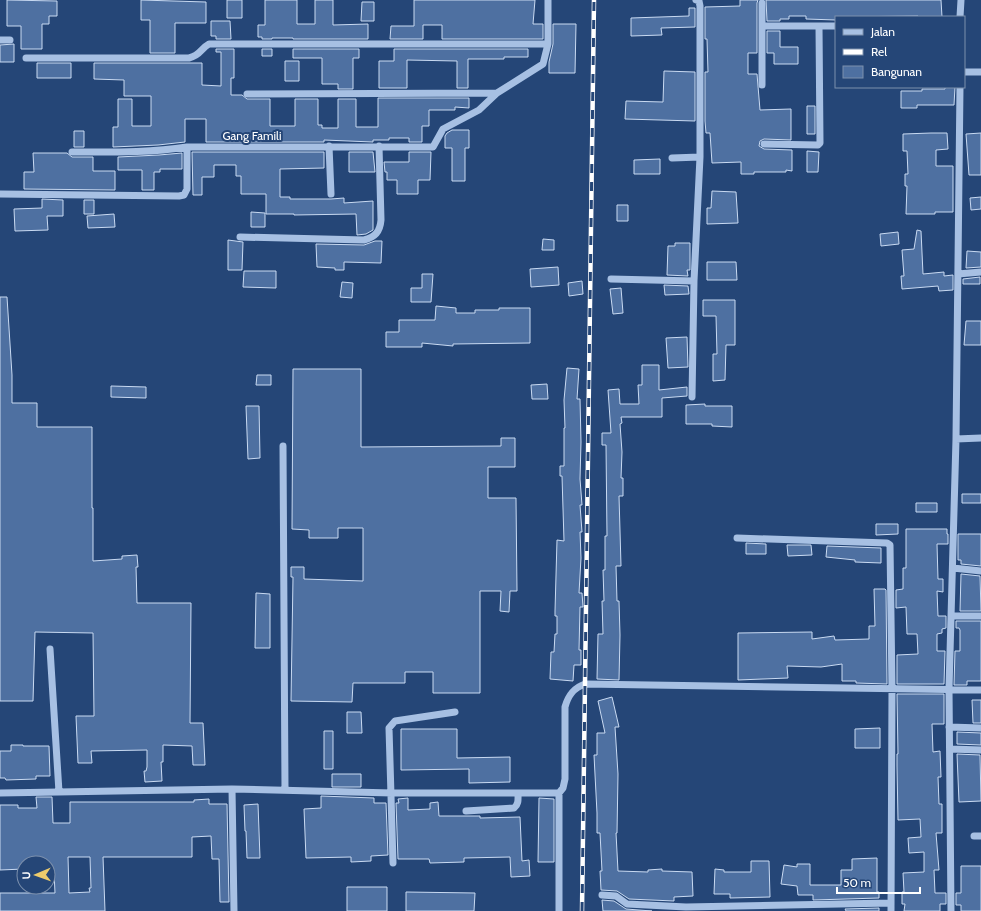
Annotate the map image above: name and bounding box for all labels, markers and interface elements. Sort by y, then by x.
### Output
legend [835,16,965,88]
text: Jalan [870,24,895,39]
text: Rel [871,44,887,59]
text: Bangunan [871,64,922,79]
street label: Gang Famili [222,128,282,143]
north arrow [16,855,56,895]
scale bar [837,869,920,895]
text: U [19,871,33,880]
text: 50 m [843,875,871,890]

